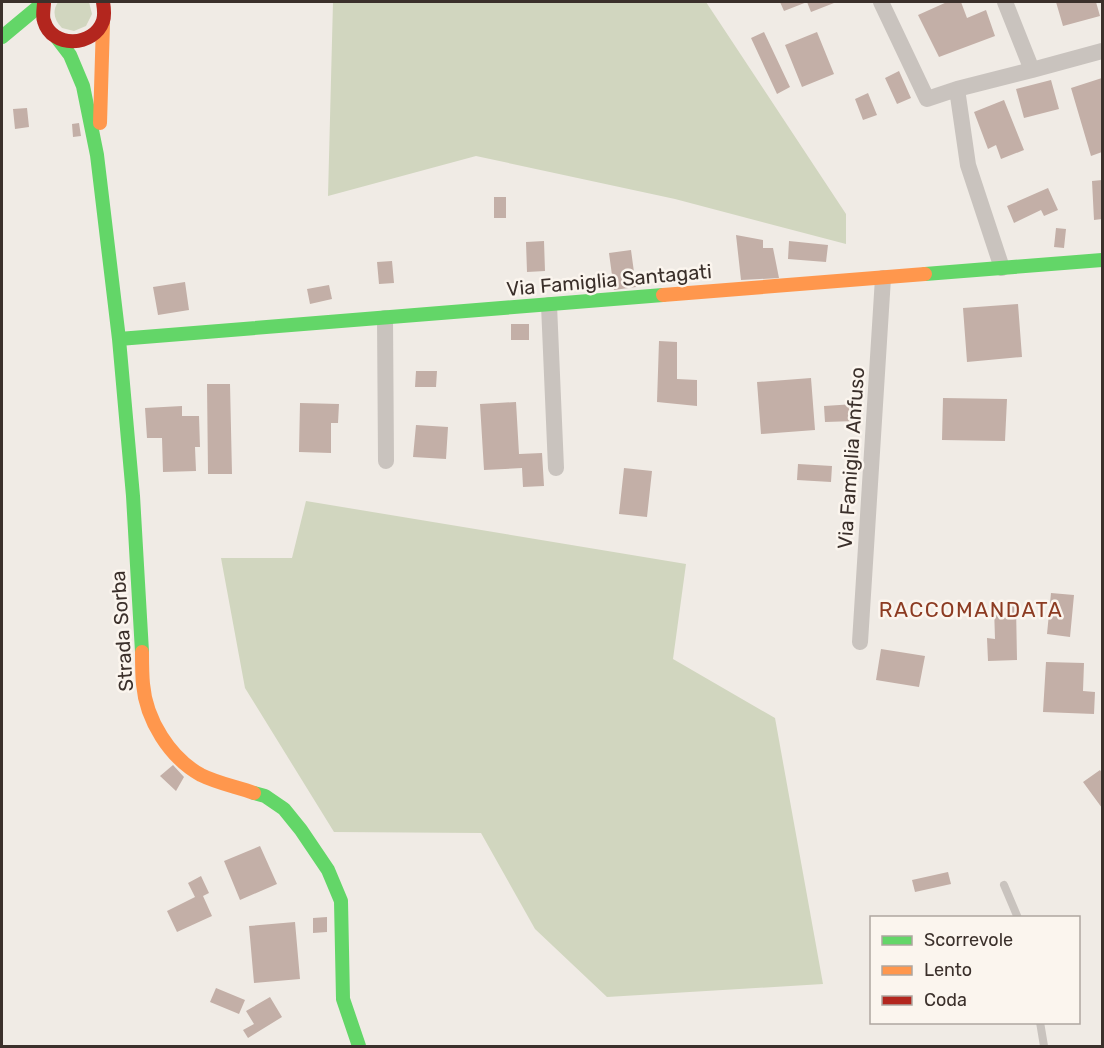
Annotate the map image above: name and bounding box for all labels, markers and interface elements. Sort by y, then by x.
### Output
street label: Via Famiglia Santagati [505,259,713,301]
street label: Via Famiglia Anfuso [833,366,869,550]
street label: Strada Sorba [106,570,138,692]
district label: RACCOMANDATA [879,597,1063,622]
legend [870,916,1080,1024]
text: Scorrevole [924,929,1013,951]
text: Lento [924,959,972,981]
text: Coda [924,989,967,1011]

